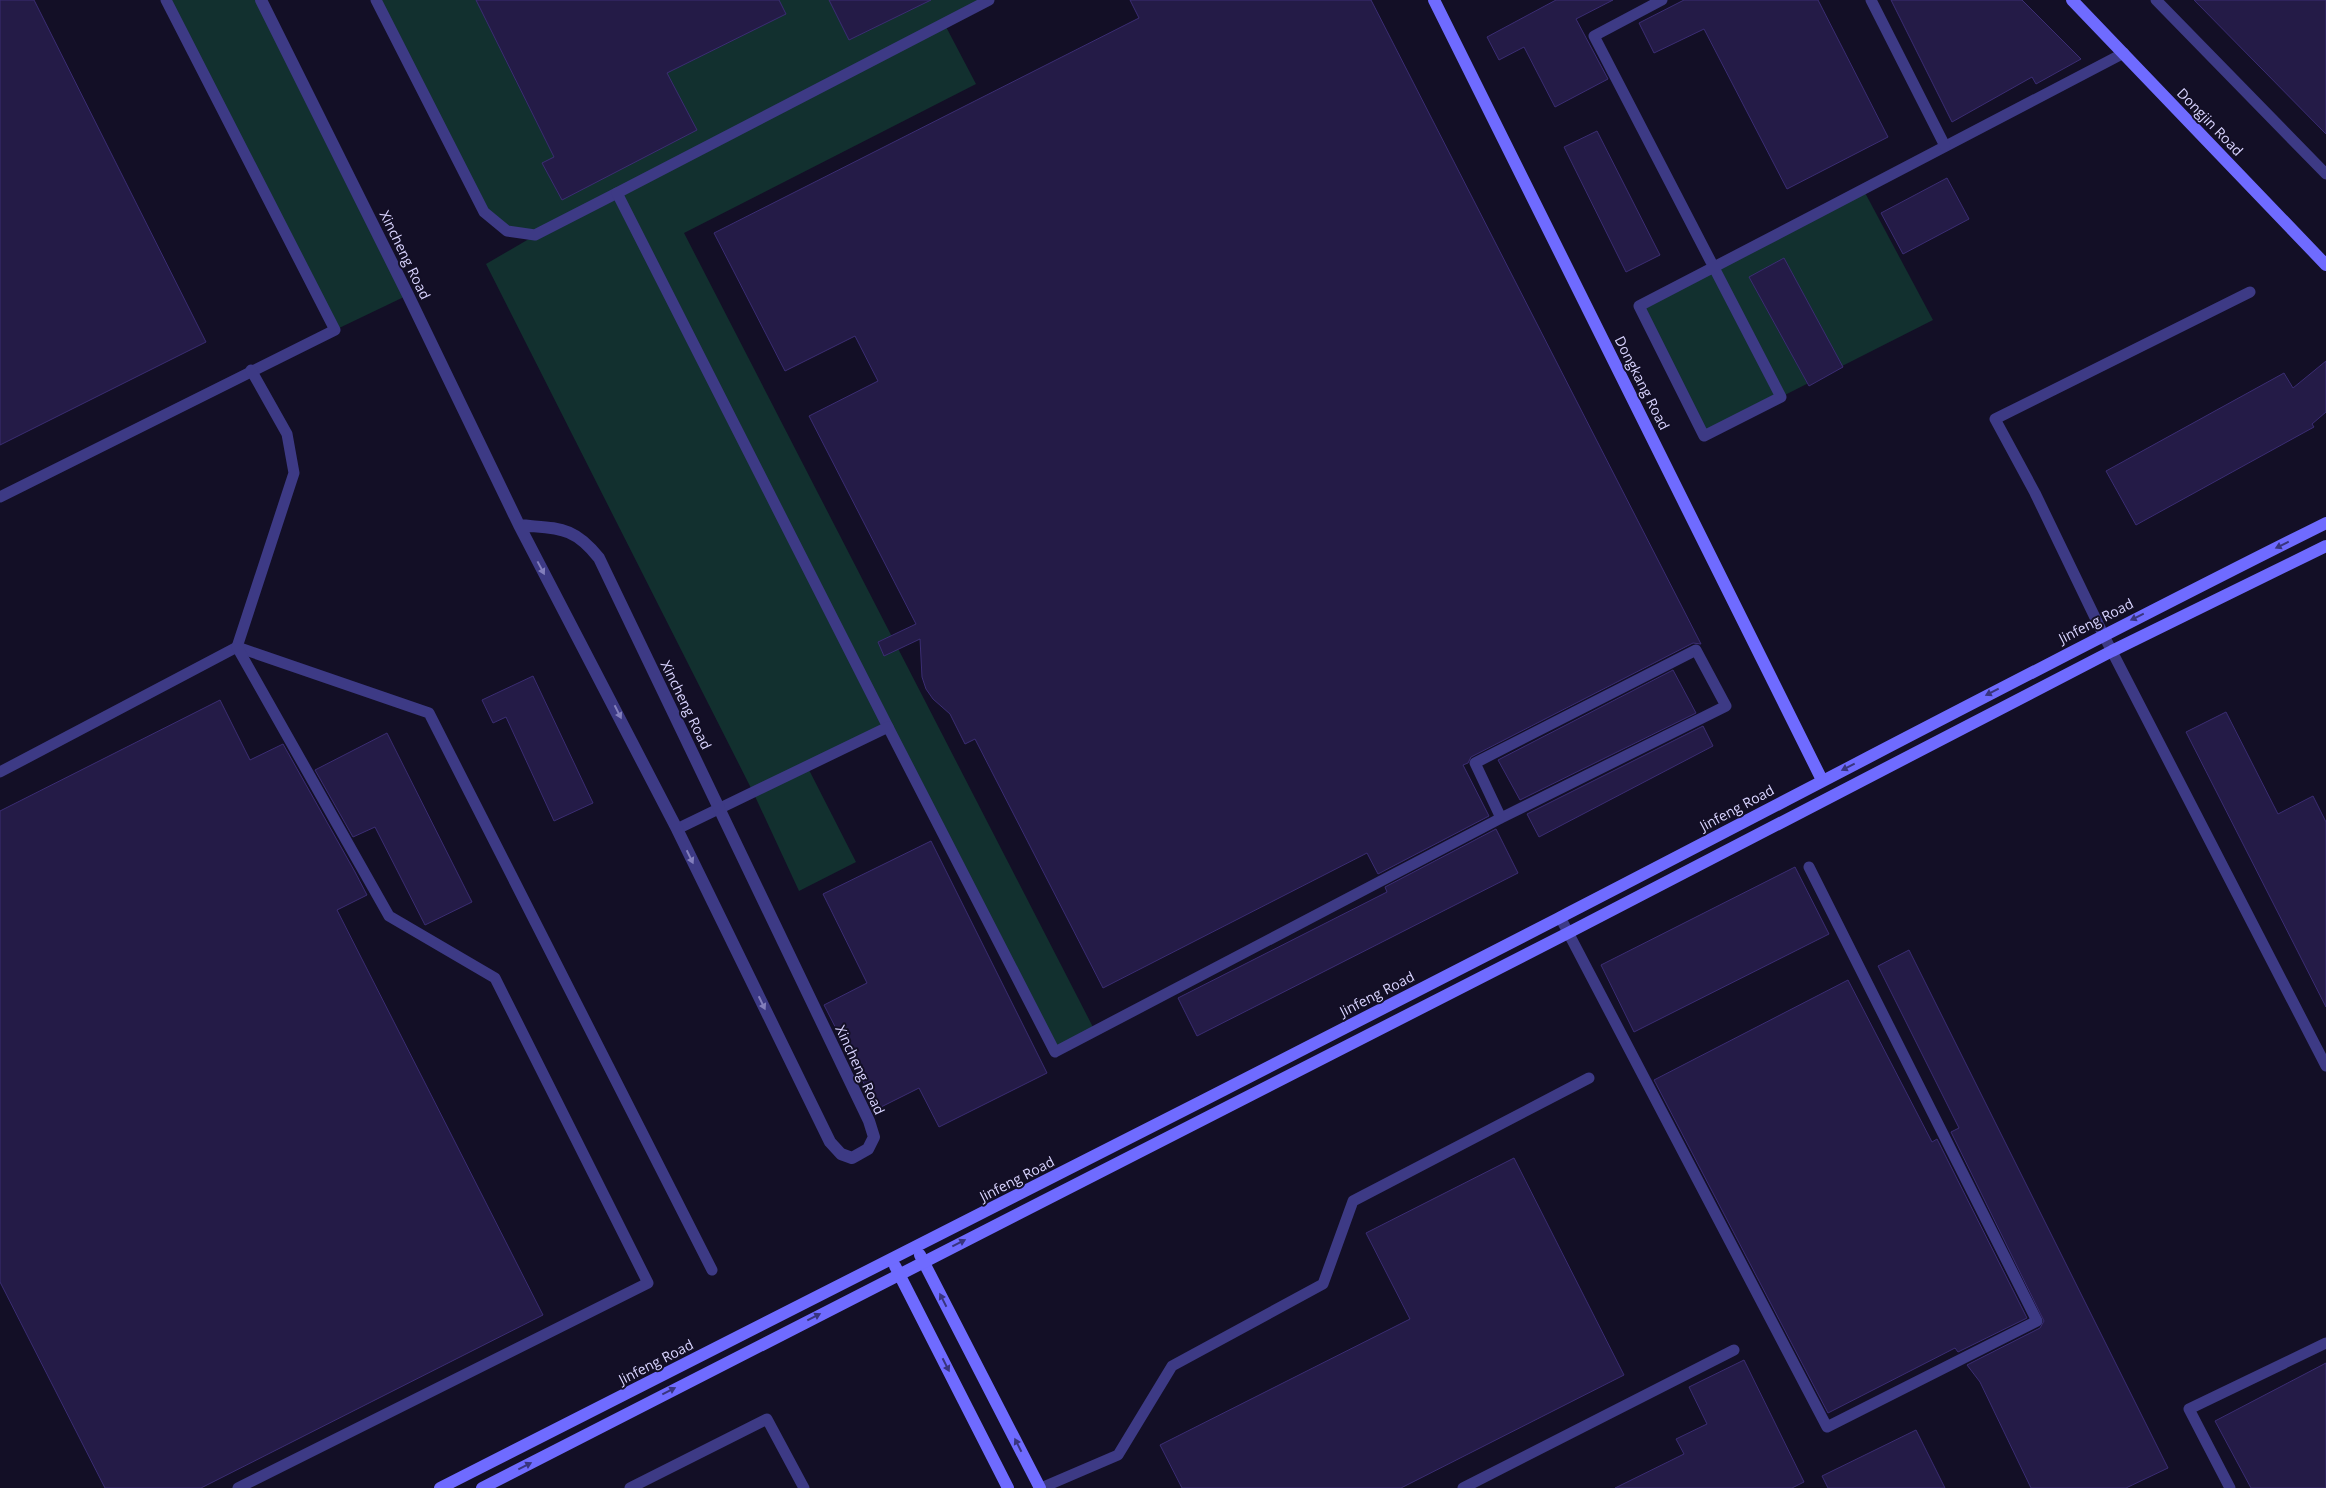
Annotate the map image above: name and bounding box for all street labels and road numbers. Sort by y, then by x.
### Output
street label: Dongjin Road [2173,84,2248,160]
street label: Xincheng Road [376,207,435,302]
street label: Dongkang Road [1611,333,1674,433]
street label: Jinfeng Road [2053,594,2136,648]
street label: Xincheng Road [657,657,716,752]
street label: Jinfeng Road [1694,780,1777,836]
street label: Jinfeng Road [1334,967,1417,1021]
street label: Xincheng Road [831,1022,889,1118]
street label: Jinfeng Road [974,1152,1057,1206]
street label: Jinfeng Road [613,1335,696,1389]

